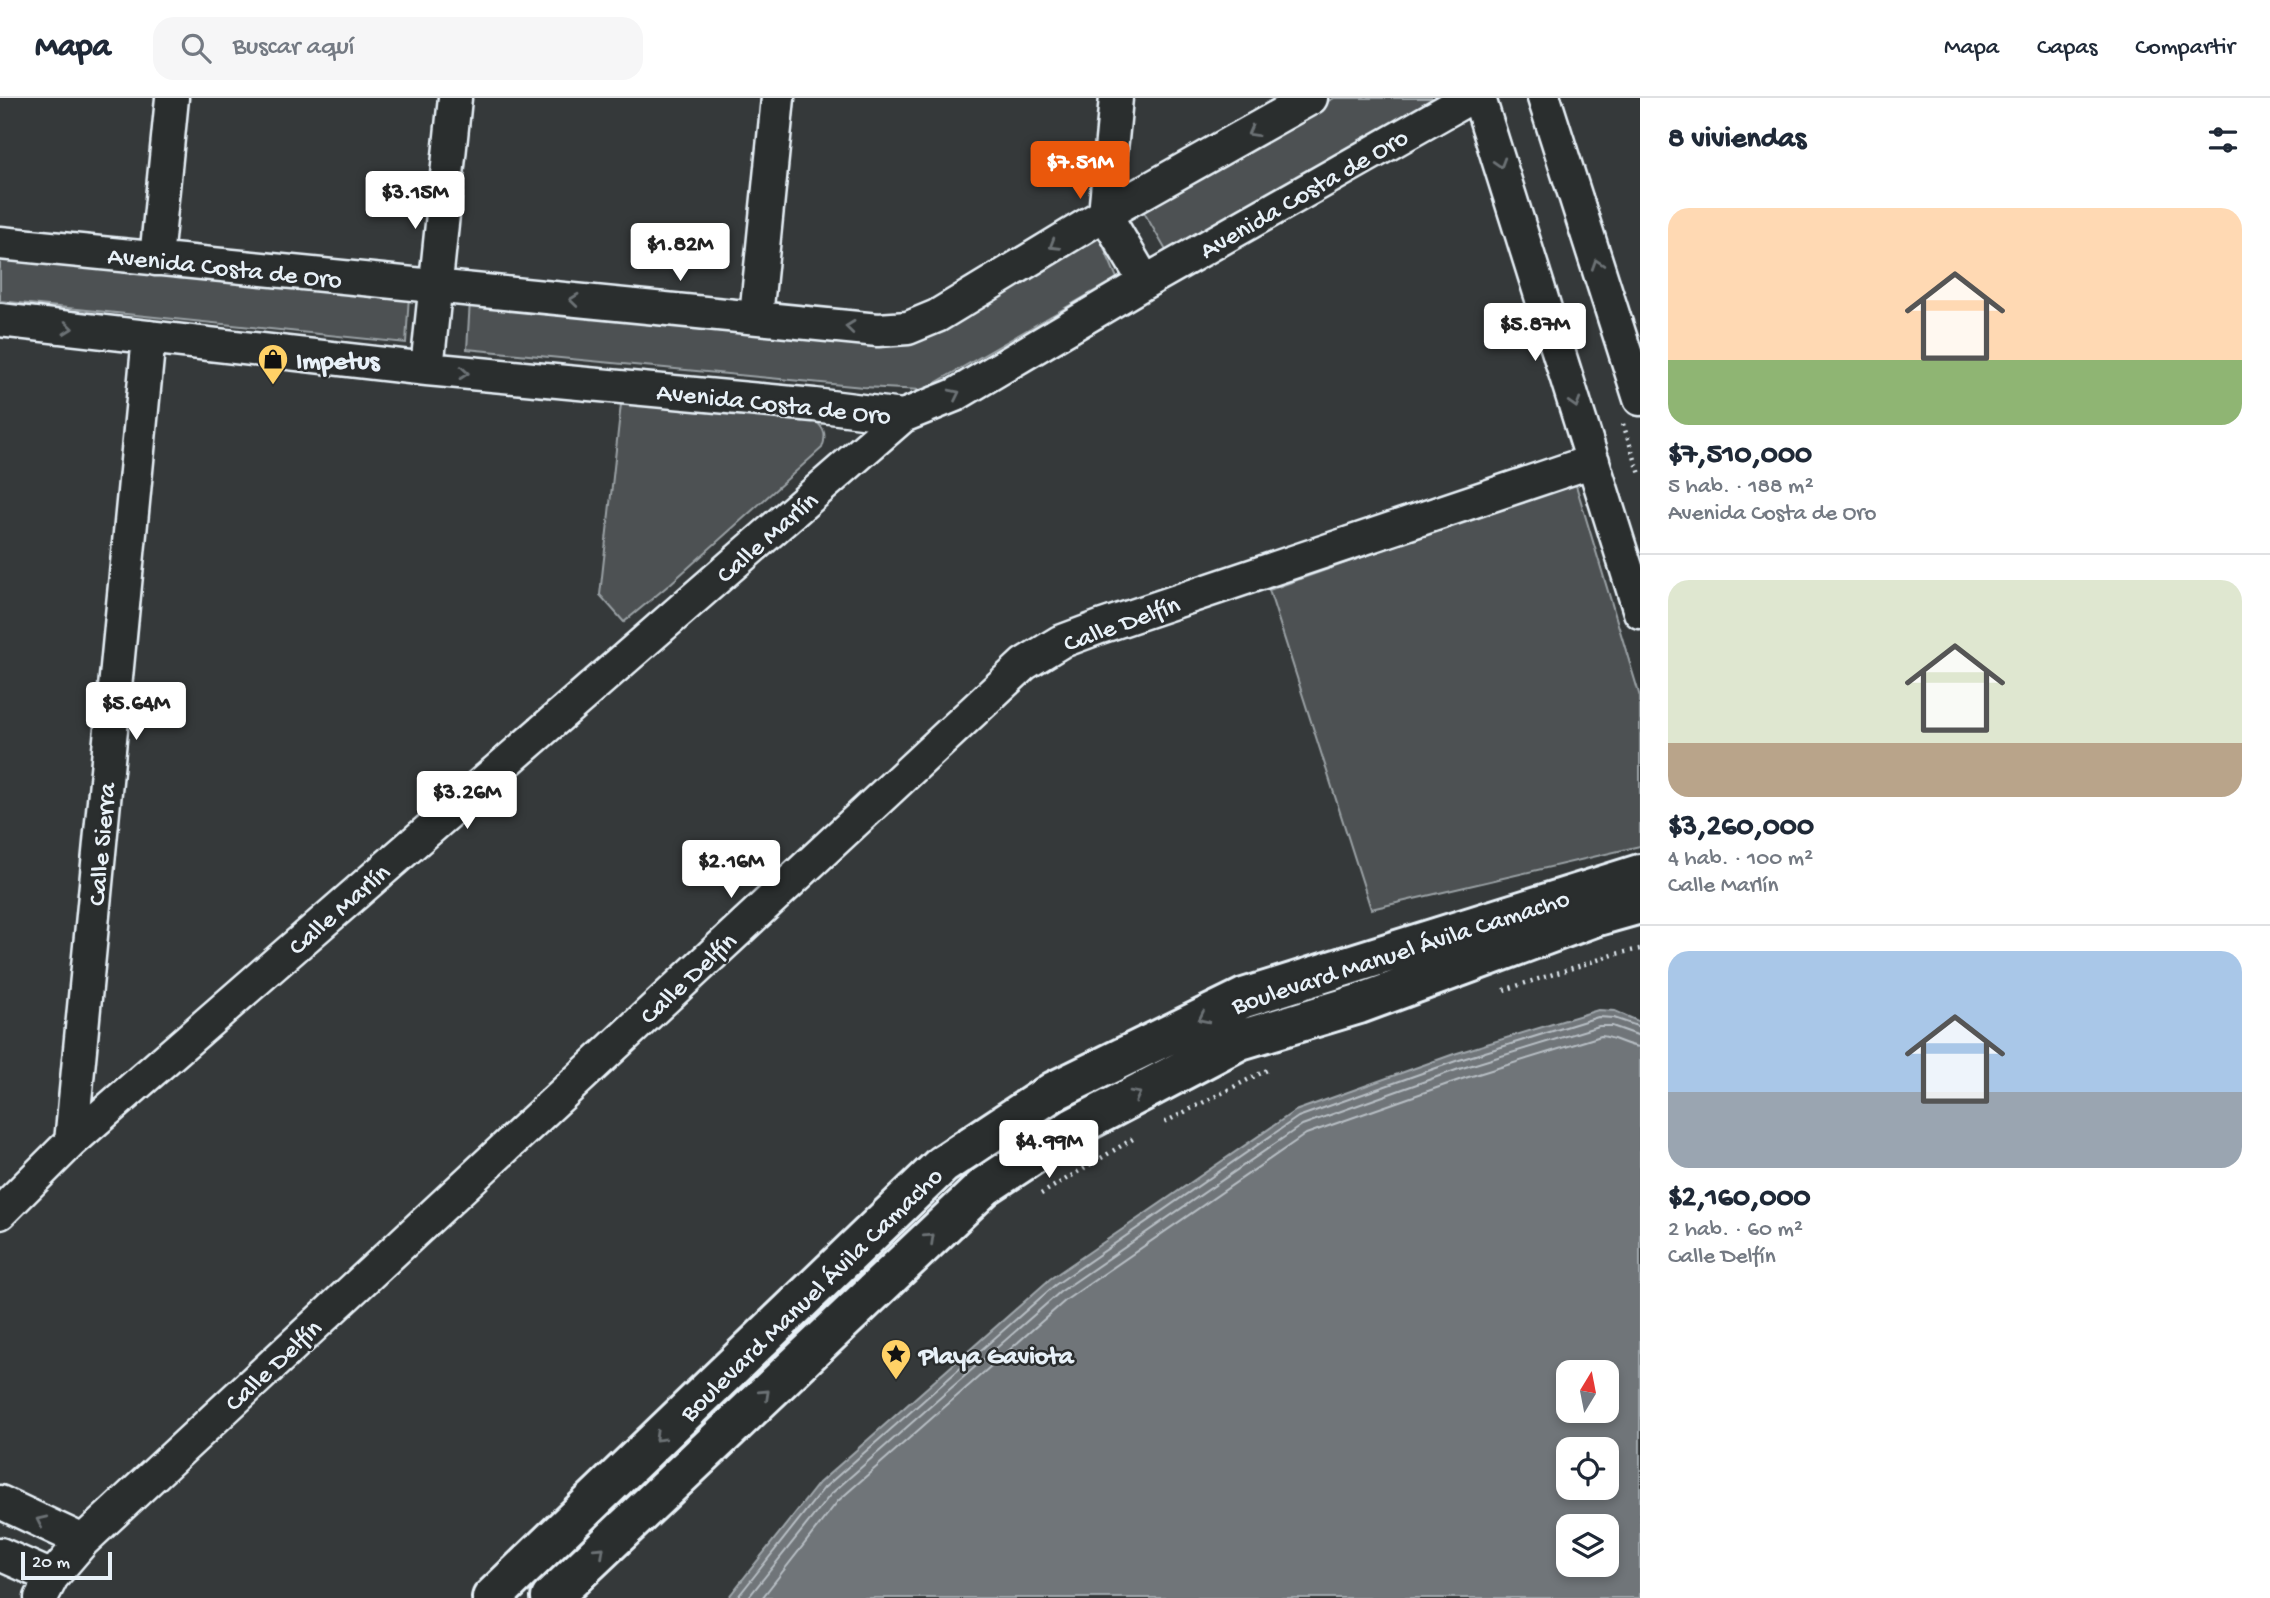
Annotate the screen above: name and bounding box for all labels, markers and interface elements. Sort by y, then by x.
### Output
search box [153,17,643,80]
text: Mapa [35,29,111,67]
icon: search [177,29,215,67]
text: Buscar aquí [233,33,354,64]
text: Mapa [1944,34,1999,63]
text: Capas [2037,34,2097,63]
text: Compartir [2135,34,2235,63]
icon: filters [2204,121,2242,159]
text: 8 viviendas [1668,123,1806,158]
street label: Avenida Costa de Oro [1195,124,1415,268]
one-way arrow [1246,124,1259,137]
pin: $7.51M [1023,141,1137,201]
text: $7.51M [1047,150,1113,177]
one-way arrow [1491,157,1506,169]
pin: $3.15M [358,172,472,231]
text: $3.15M [382,180,448,207]
pin: $1.82M [623,223,737,283]
text: $1.82M [647,232,713,259]
one-way arrow [1049,237,1062,250]
street label: Avenida Costa de Oro [106,243,343,298]
icon: home [1892,253,2018,379]
one-way arrow [1591,258,1605,270]
one-way arrow [569,292,580,307]
pin: $5.87M [1478,303,1592,363]
text: $5.87M [1500,312,1570,339]
one-way arrow [63,320,74,335]
one-way arrow [844,320,855,335]
shop icon: Impetus [256,342,290,386]
place label: Impetus [296,348,381,379]
one-way arrow [459,365,470,380]
street label: Avenida Costa de Oro [655,379,892,434]
one-way arrow [948,388,960,402]
one-way arrow [1567,397,1581,409]
text: $7,510,000 [1668,439,1812,474]
text: 5 hab. · 188 m² [1668,474,1814,501]
street label: Calle Marlín [712,486,827,592]
text: Avenida Costa de Oro [1668,501,1876,528]
street label: Calle Delfín [1060,591,1186,662]
icon: home [1892,625,2018,751]
pin: $5.64M [79,682,193,742]
text: $5.64M [102,691,170,718]
pin: $3.26M [410,772,524,831]
street label: Calle Sierra [84,780,125,907]
text: $3.26M [433,780,501,807]
text: $3,260,000 [1668,811,1814,846]
pin: $2.16M [674,840,788,900]
text: 4 hab. · 100 m² [1668,846,1813,873]
text: $2.16M [698,849,764,876]
street label: Calle Marlín [284,858,399,964]
text: Calle Marlín [1668,873,1779,900]
street label: Boulevard Manuel Ávila Camacho [1228,885,1574,1024]
street label: Calle Delfín [635,927,746,1033]
icon: home [1892,996,2018,1122]
one-way arrow [1198,1009,1210,1023]
one-way arrow [1129,1090,1141,1103]
pin: $4.99M [992,1121,1106,1180]
text: $4.99M [1015,1129,1083,1156]
street label: Boulevard Manuel Ávila Camacho [675,1162,951,1431]
text: $2,160,000 [1668,1182,1811,1217]
text: 2 hab. · 60 m² [1668,1217,1803,1244]
one-way arrow [922,1233,935,1246]
text: Calle Delfín [1668,1244,1776,1271]
street label: Calle Delfín [220,1314,331,1420]
place icon: Playa Gaviota [879,1337,913,1381]
place label: Playa Gaviota [917,1343,1075,1374]
north arrow [1556,1360,1619,1423]
map controls [1556,1360,1619,1577]
one-way arrow [757,1390,770,1403]
one-way arrow [654,1429,667,1442]
button: locate [1556,1437,1619,1500]
button: layers [1556,1514,1619,1577]
one-way arrow [36,1516,48,1530]
one-way arrow [592,1547,605,1559]
scale bar [21,1549,112,1581]
text: 20 m [32,1552,70,1575]

